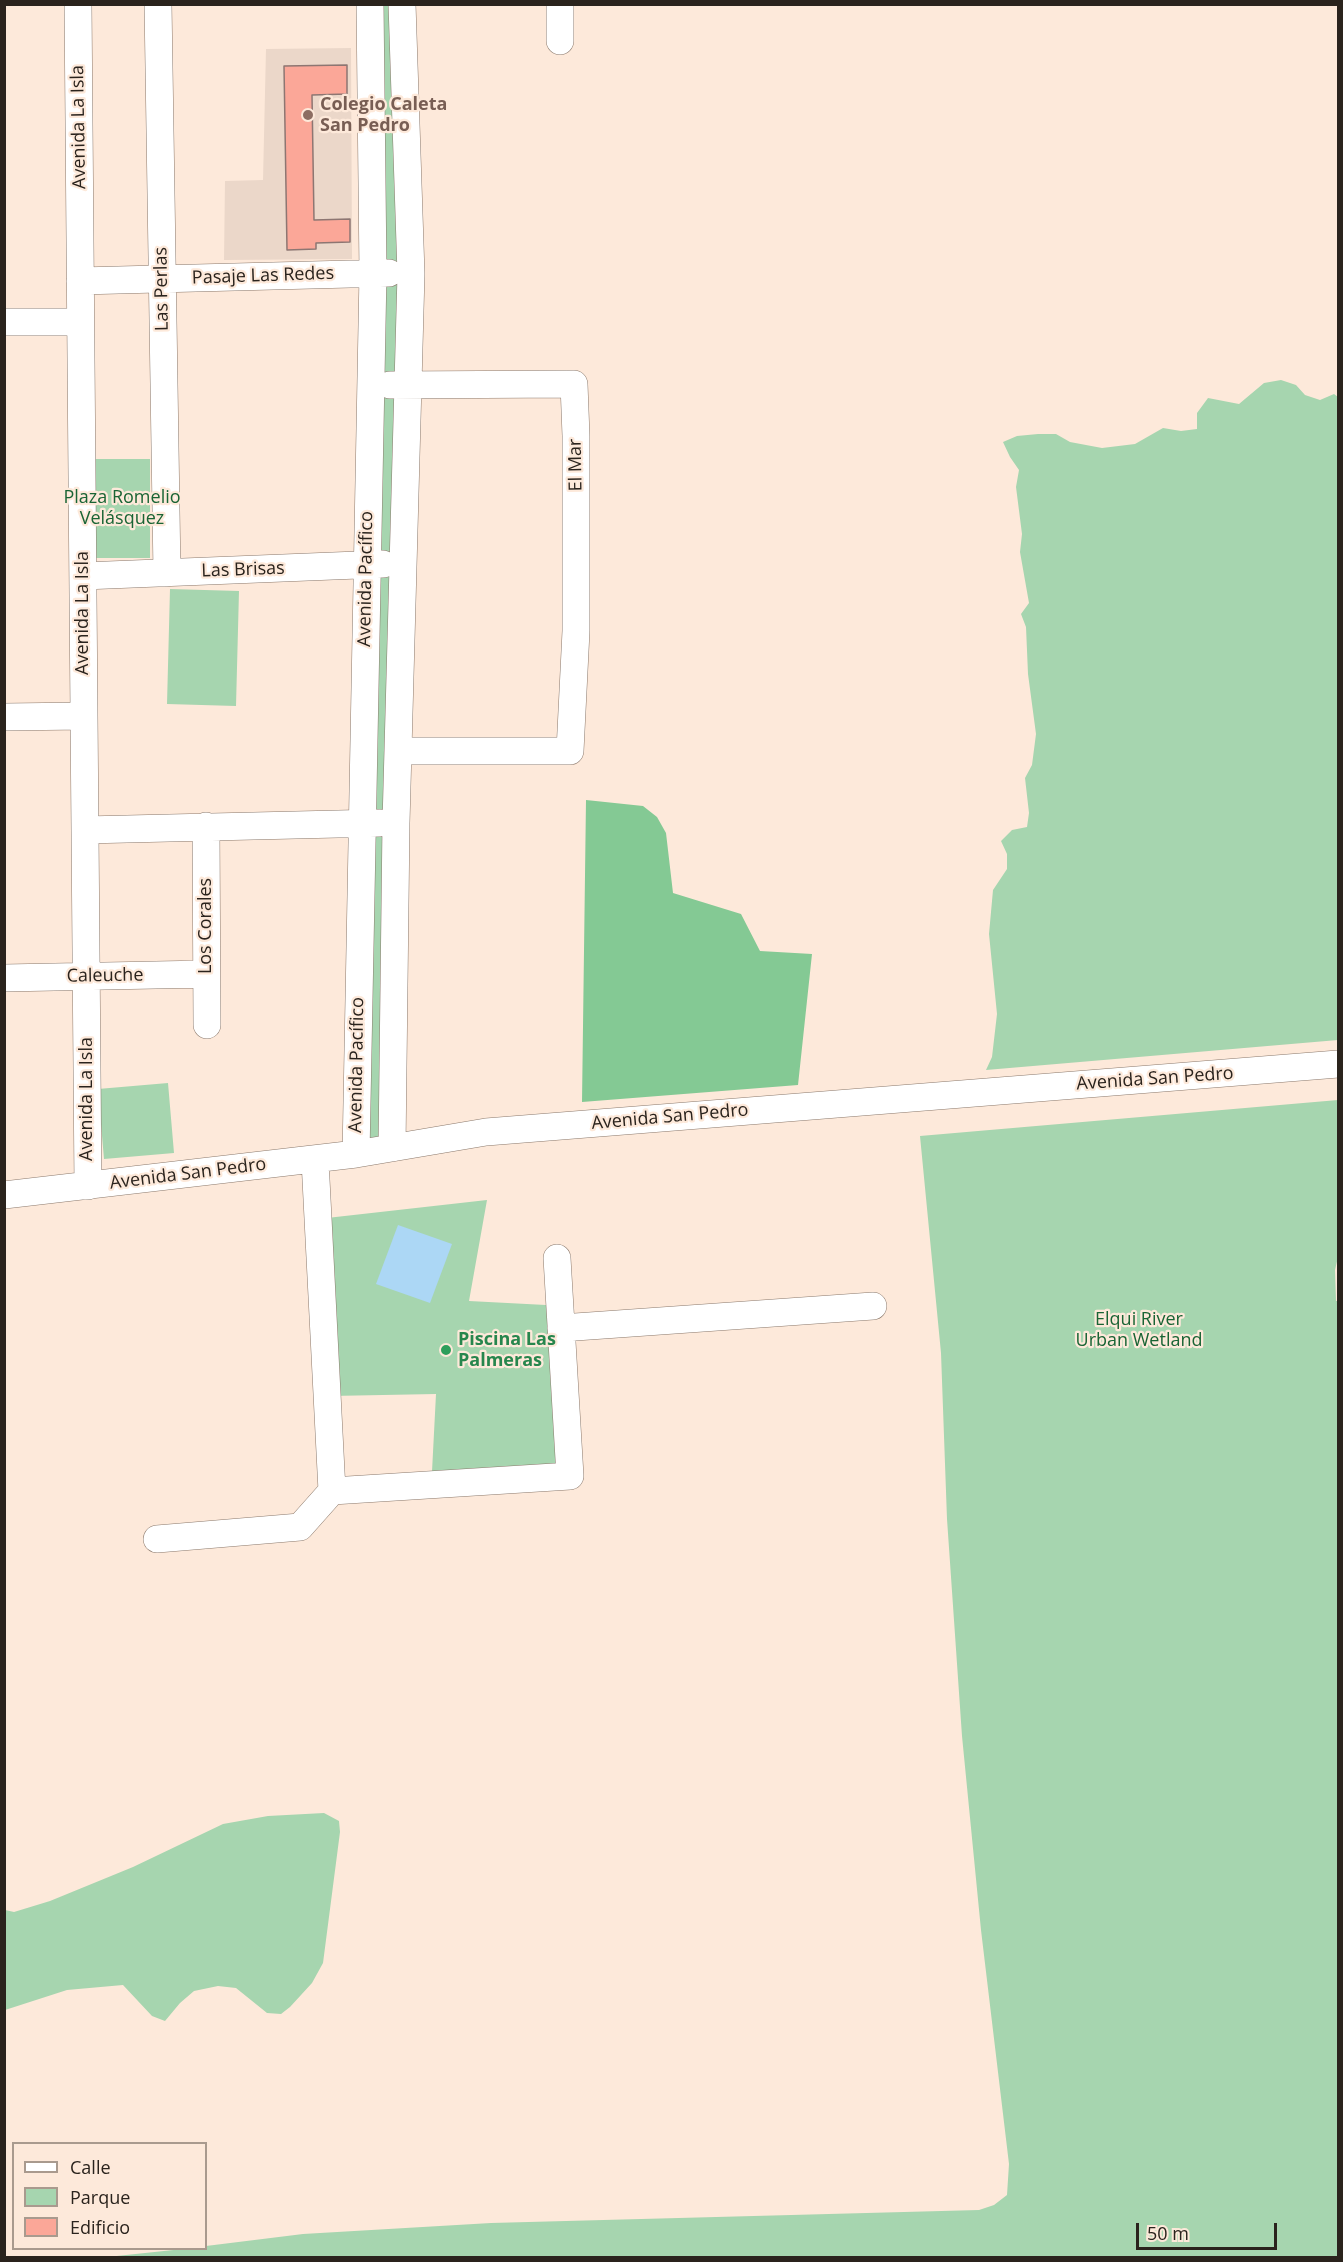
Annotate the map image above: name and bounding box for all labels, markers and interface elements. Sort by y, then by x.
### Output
street label: Avenida La Isla [67,65,91,189]
place label: Colegio Caleta San Pedro [320,94,447,136]
marker: Colegio Caleta San Pedro [301,108,315,122]
street label: Las Perlas [150,247,174,331]
street label: Pasaje Las Redes [192,263,334,289]
street label: El Mar [565,438,587,492]
park label: Plaza Romelio Velásquez [63,487,181,530]
street label: Avenida Pacífico [354,511,378,647]
street label: Avenida La Isla [72,551,94,675]
street label: Las Brisas [201,558,285,582]
street label: Los Corales [195,878,217,974]
street label: Caleuche [66,965,144,987]
street label: Avenida Pacífico [345,997,369,1133]
street label: Avenida La Isla [76,1037,98,1161]
street label: Avenida San Pedro [1076,1063,1234,1095]
street label: Avenida San Pedro [591,1099,749,1135]
street label: Avenida San Pedro [109,1154,267,1194]
park label: Elqui River Urban Wetland [1076,1309,1202,1352]
place label: Piscina Las Palmeras [458,1329,556,1372]
marker: Piscina Las Palmeras [439,1343,453,1357]
legend [12,2142,207,2250]
text: Calle [70,2155,111,2179]
text: Parque [70,2185,130,2209]
scale bar [1139,2211,1280,2249]
text: Edificio [70,2215,130,2239]
text: 50 m [1147,2221,1189,2245]

